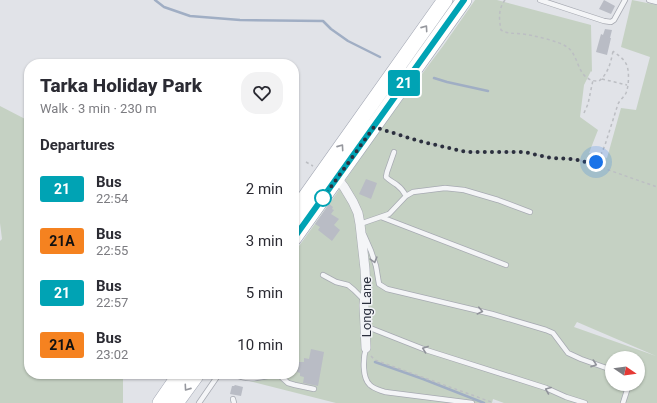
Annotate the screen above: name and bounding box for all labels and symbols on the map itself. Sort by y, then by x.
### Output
one-way arrow [420,26,427,33]
line badge: 21 [386,70,422,96]
one-way arrow [336,144,343,151]
your location [586,152,606,172]
unlabelled marker [314,189,332,207]
one-way arrow [369,256,378,263]
street label: Long Lane [359,277,374,337]
one-way arrow [476,306,483,315]
one-way arrow [421,345,428,354]
north arrow [605,351,645,391]
one-way arrow [591,359,598,368]
one-way arrow [185,384,192,391]
one-way arrow [545,386,552,394]

